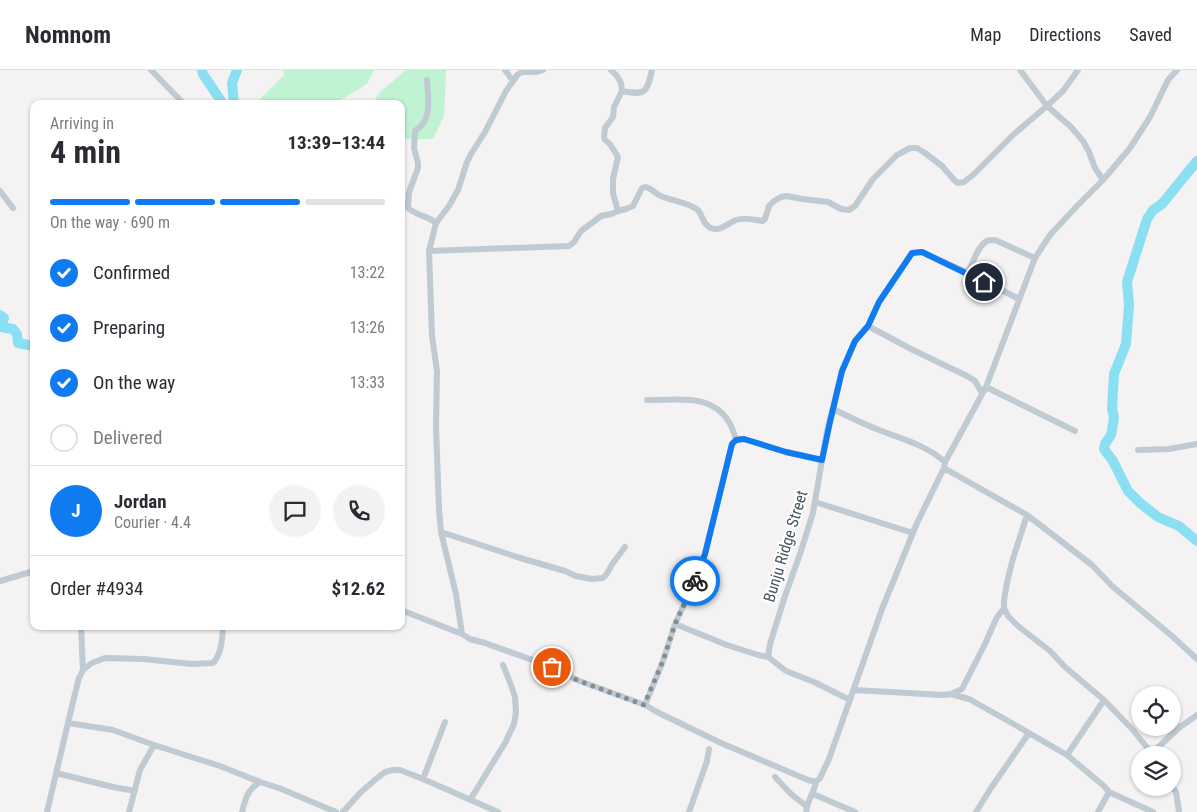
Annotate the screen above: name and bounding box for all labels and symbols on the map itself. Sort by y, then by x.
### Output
pin [963,261,1005,303]
street label: Bunju Ridge Street [759,488,812,604]
courier [670,556,720,606]
pin [531,646,573,688]

